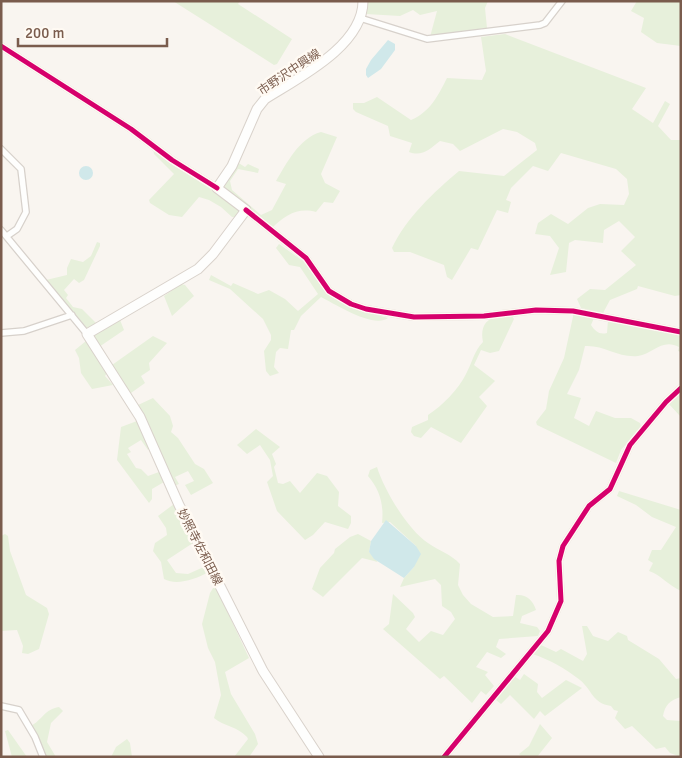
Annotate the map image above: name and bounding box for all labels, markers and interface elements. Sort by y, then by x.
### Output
scale bar [18,15,166,47]
text: 200 m [25,24,65,42]
street label: 市野沢中興線 [255,46,323,99]
street label: 妙照寺佐和田線 [174,506,225,588]

